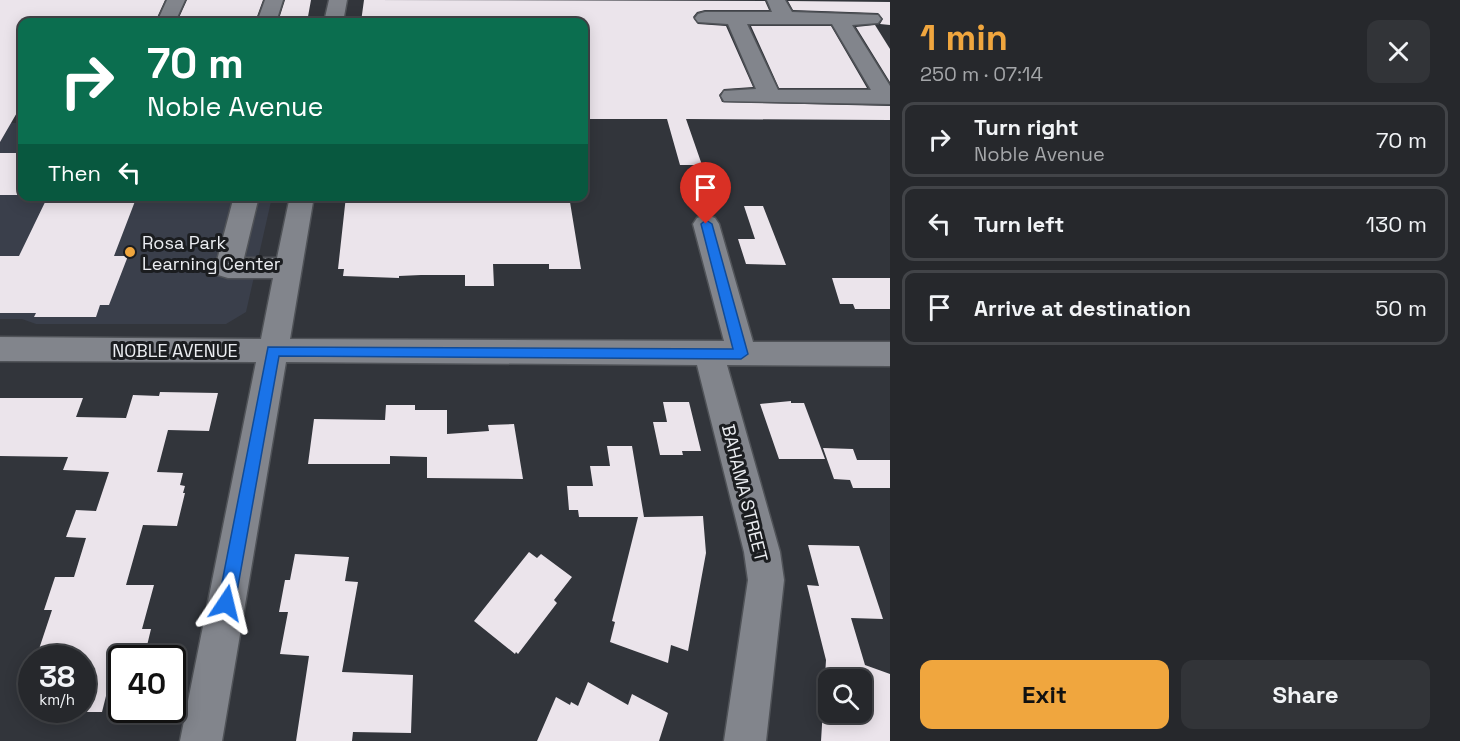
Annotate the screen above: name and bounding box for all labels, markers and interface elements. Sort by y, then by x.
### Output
text: 1 min [920,15,1008,61]
button: close [1367,20,1430,83]
text: 70 m [147,37,244,90]
icon: right [48,42,126,120]
text: 250 m · 07:14 [920,61,1043,87]
text: Noble Avenue [147,89,324,124]
text: Turn right [974,113,1079,141]
icon: right [923,123,956,156]
text: 70 m [1376,126,1427,154]
text: Noble Avenue [974,141,1105,167]
icon: left [113,156,146,189]
text: Then [48,159,101,187]
pin [680,162,731,224]
icon: arrive [689,171,722,204]
icon: left [923,207,956,240]
text: Turn left [974,210,1064,238]
text: 130 m [1366,210,1427,238]
place label: Rosa Park Learning Center [142,231,281,275]
marker: Rosa Park Learning Center [123,245,137,259]
icon: arrive [923,291,956,324]
text: Arrive at destination [974,294,1191,322]
text: 50 m [1375,294,1427,322]
street label: NOBLE AVENUE [112,339,238,362]
street label: BAHAMA STREET [717,422,773,565]
position arrow [194,571,258,635]
speed limit sign: 40 [108,645,186,723]
text: 38 [39,657,75,696]
button: Exit [920,660,1169,729]
button: Share [1181,660,1430,729]
map controls [818,669,872,723]
button: search [818,669,872,723]
text: km/h [39,690,75,709]

